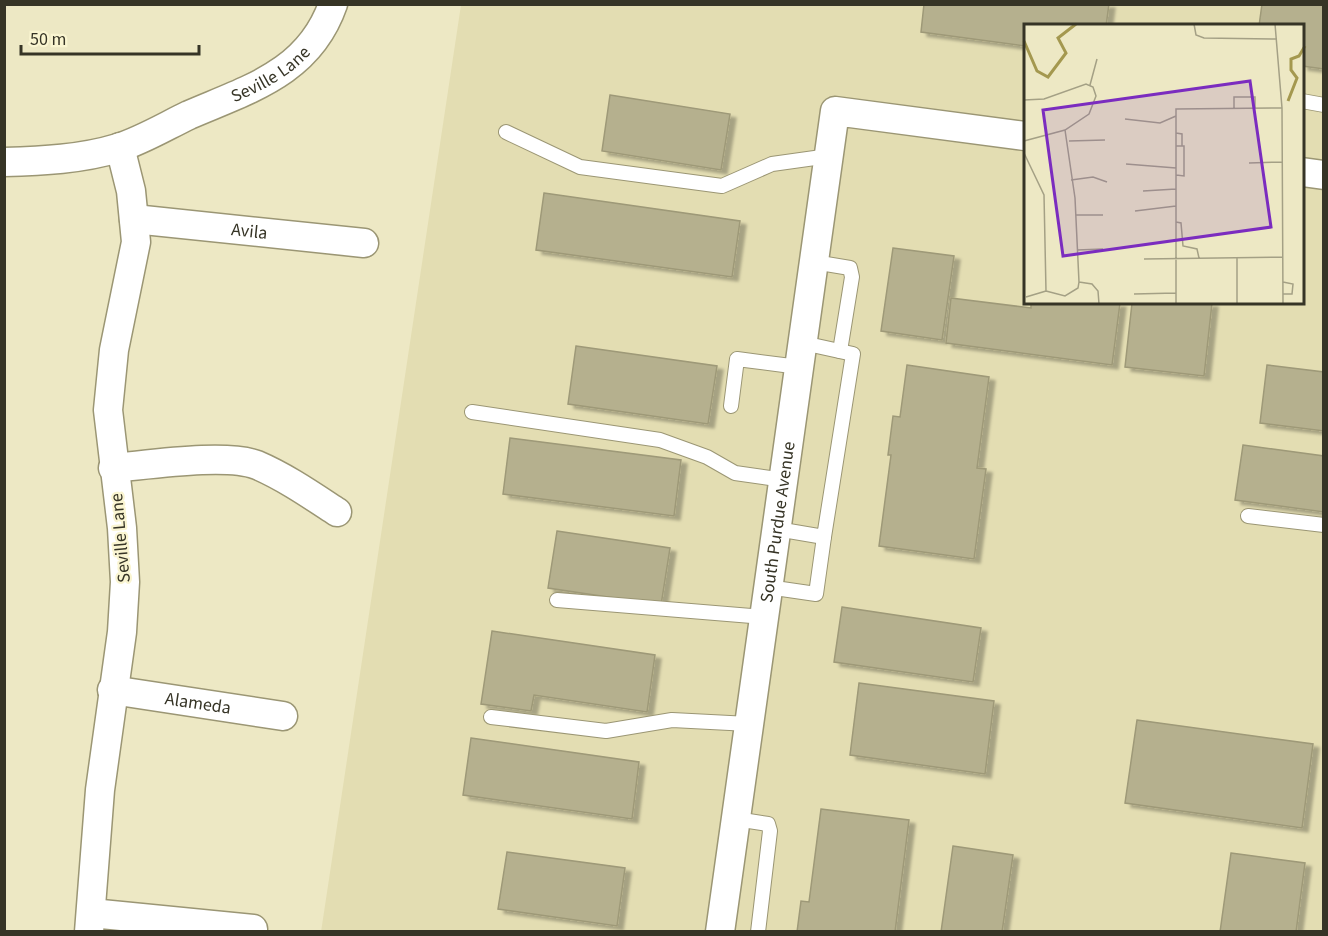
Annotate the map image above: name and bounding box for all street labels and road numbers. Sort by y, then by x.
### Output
street label: Seville Lane [227,41,316,109]
street label: Avila [230,217,269,246]
street label: South Purdue Avenue [754,440,802,604]
street label: Seville Lane [104,492,137,584]
street label: Alameda [163,686,233,721]

